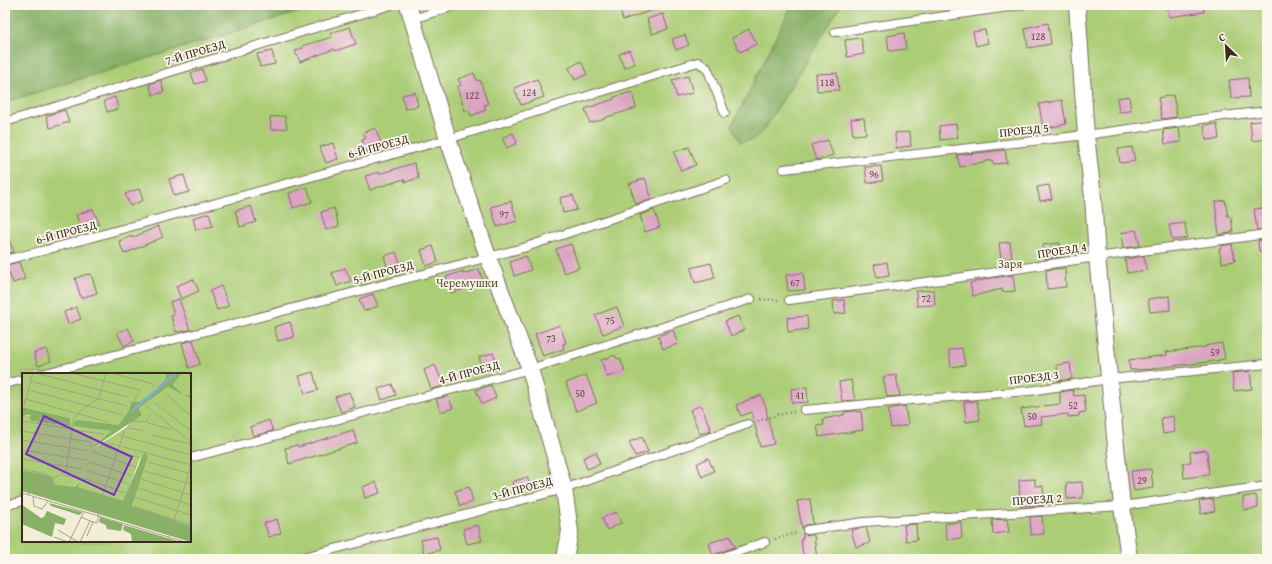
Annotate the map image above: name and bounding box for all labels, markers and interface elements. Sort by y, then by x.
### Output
north arrow [1206,26,1246,66]
text: С [1216,28,1228,46]
house number: 128 [1031,29,1045,44]
street label: 7-Й ПРОЕЗД [163,35,227,69]
house number: 118 [820,75,834,90]
house number: 124 [522,85,536,100]
house number: 122 [465,88,479,103]
street label: ПРОЕЗД 5 [998,119,1050,141]
street label: 6-Й ПРОЕЗД [346,130,410,162]
house number: 96 [869,167,879,182]
house number: 97 [499,207,509,222]
street label: 6-Й ПРОЕЗД [34,216,98,248]
street label: ПРОЕЗД 4 [1036,238,1088,262]
park label: Заря [998,255,1022,272]
street label: 5-Й ПРОЕЗД [351,256,415,288]
park label: Черемушки [436,274,498,291]
house number: 67 [790,275,800,290]
house number: 72 [921,291,931,306]
house number: 75 [605,313,615,328]
house number: 73 [546,331,556,346]
house number: 59 [1210,345,1220,360]
street label: 4-Й ПРОЕЗД [437,356,501,388]
street label: ПРОЕЗД 3 [1008,366,1060,388]
inset map [22,373,191,542]
house number: 50 [575,386,585,401]
house number: 41 [795,388,805,403]
house number: 52 [1068,398,1078,413]
house number: 50 [1027,409,1037,424]
street label: 3-Й ПРОЕЗД [490,472,554,504]
house number: 29 [1137,473,1147,488]
street label: ПРОЕЗД 2 [1012,489,1063,509]

